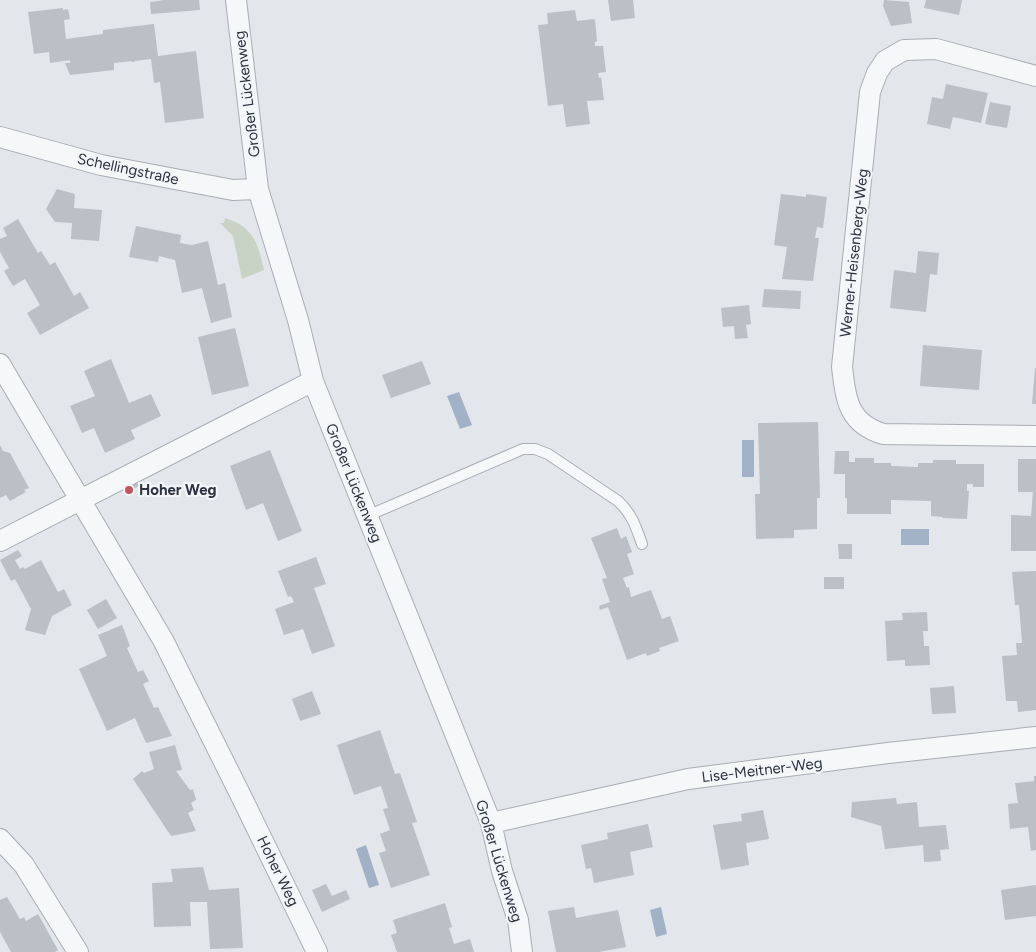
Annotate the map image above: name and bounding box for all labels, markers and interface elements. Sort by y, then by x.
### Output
street label: Großer Lückenweg [230,30,264,158]
street label: Schellingstraße [76,149,180,189]
street label: Werner-Heisenberg-Weg [836,168,872,338]
street label: Großer Lückenweg [322,421,386,545]
place label: Hoher Weg [139,481,217,499]
marker: Hoher Weg [123,484,135,496]
street label: Lise-Meitner-Weg [701,754,823,786]
street label: Großer Lückenweg [472,798,526,924]
street label: Hoher Weg [253,833,303,909]

